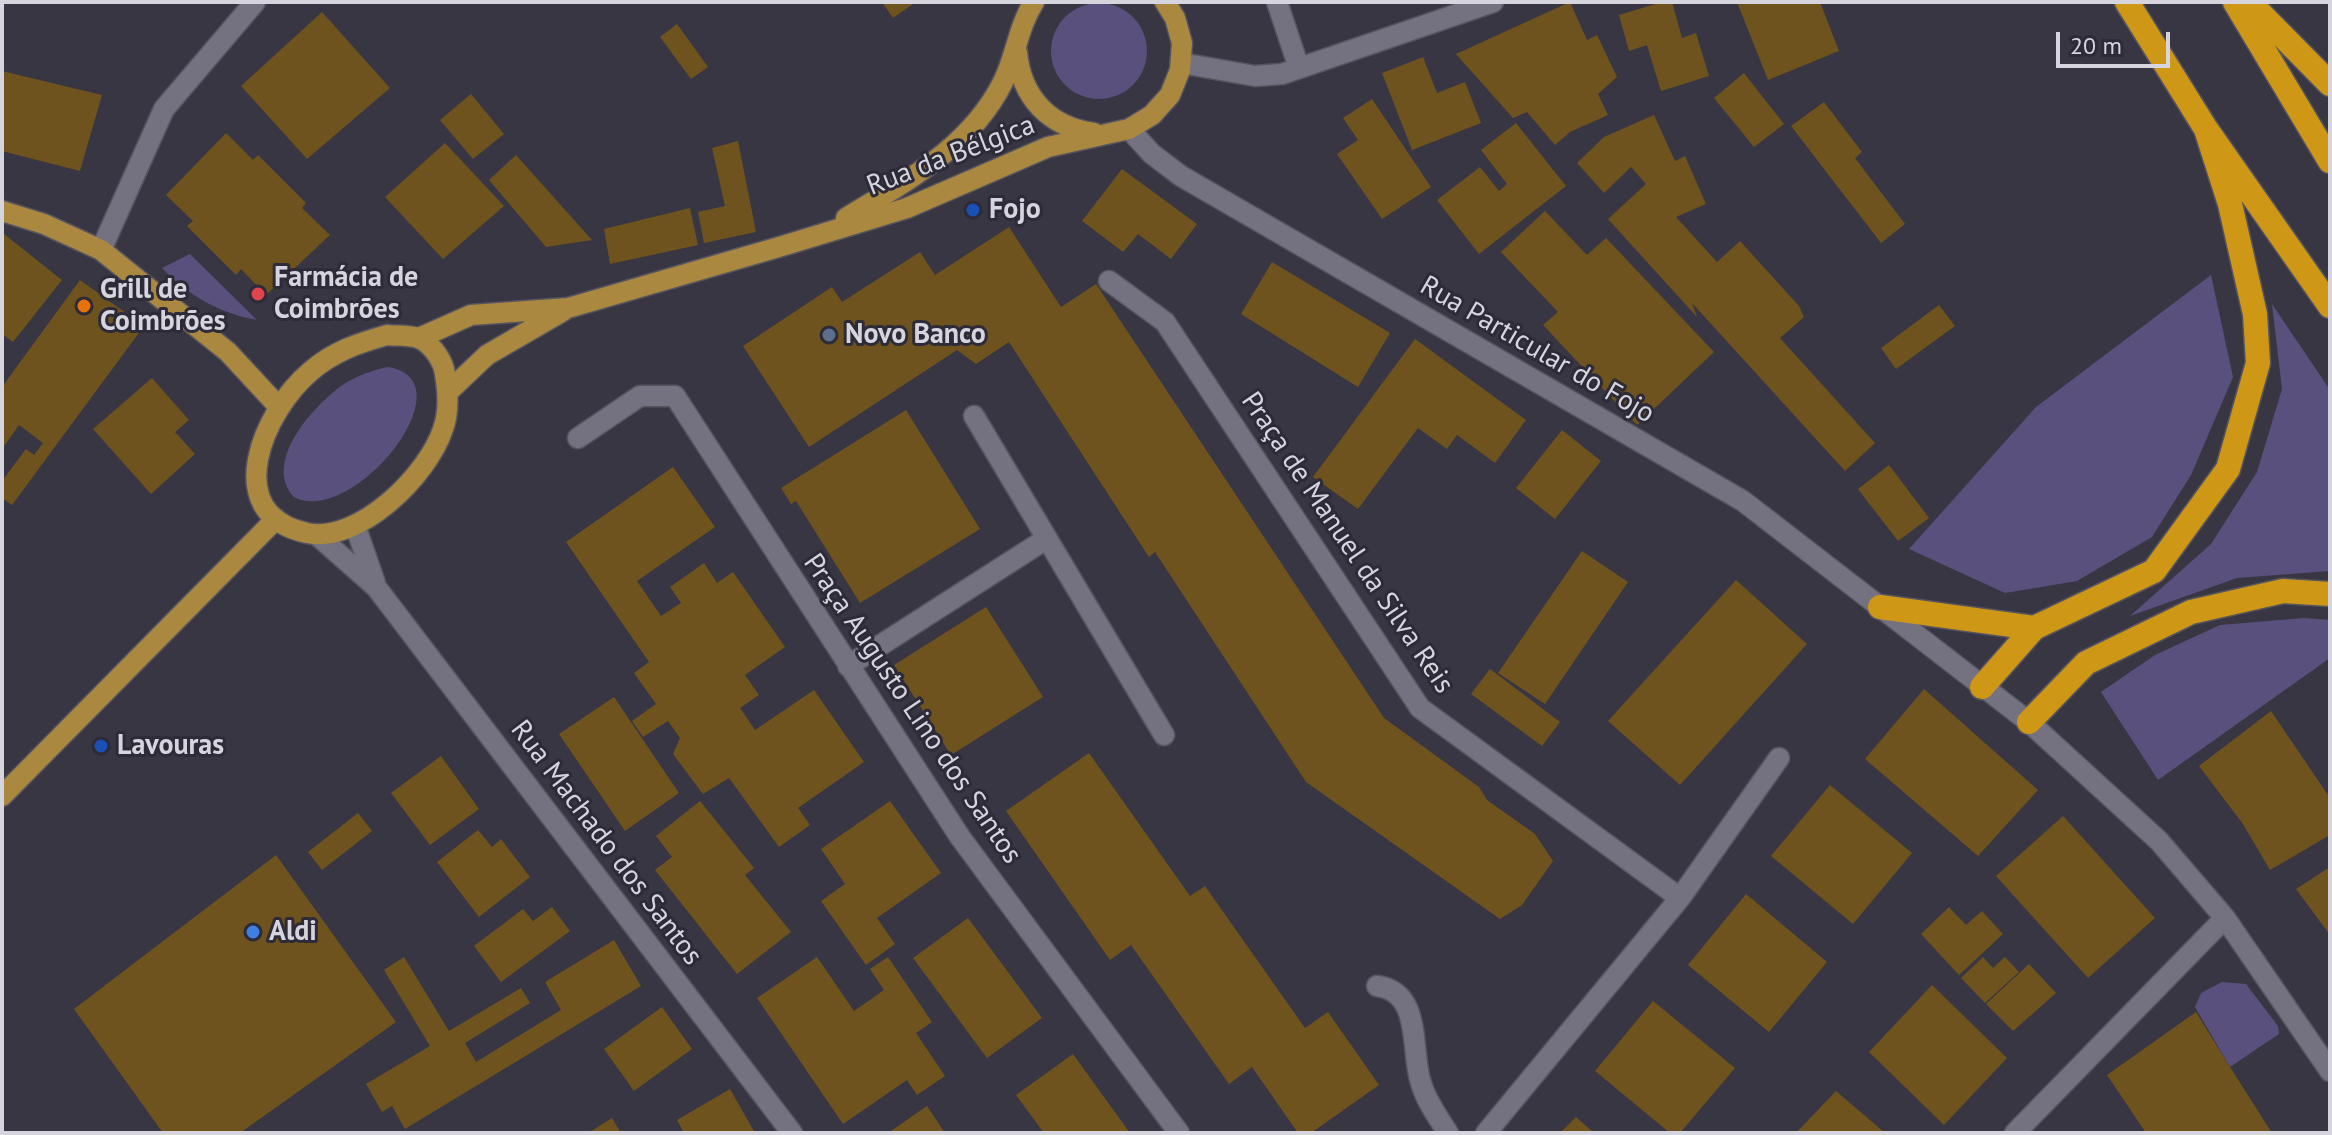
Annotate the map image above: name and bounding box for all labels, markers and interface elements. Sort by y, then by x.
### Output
scale bar [2060,16,2174,66]
text: 20 m [2070,30,2122,61]
street label: Rua da Bélgica [862,109,1040,203]
place label: Fojo [989,193,1041,227]
marker: Fojo [964,201,982,219]
place label: Farmácia de Coimbrões [274,261,418,327]
street label: Rua Particular do Fojo [1414,269,1660,431]
place label: Grill de Coimbrões [100,273,226,339]
marker: Farmácia de Coimbrões [249,285,267,303]
marker: Grill de Coimbrões [75,297,93,315]
place label: Novo Banco [845,318,986,352]
marker: Novo Banco [820,326,838,344]
street label: Praça de Manuel da Silva Reis [1234,386,1460,700]
street label: Praça Augusto Lino dos Santos [796,548,1028,870]
street label: Rua Machado dos Santos [503,714,709,972]
place label: Lavouras [117,729,224,763]
marker: Lavouras [92,737,110,755]
place label: Aldi [269,915,317,949]
marker: Aldi [244,923,262,941]

